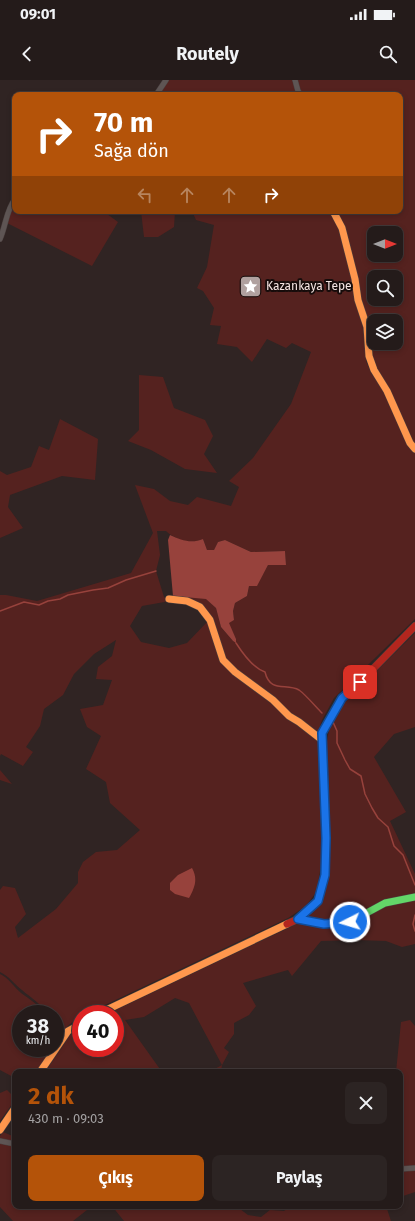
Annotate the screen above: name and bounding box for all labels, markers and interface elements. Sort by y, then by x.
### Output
text: 09:01 [20,5,56,23]
icon: back [16,43,38,65]
text: Routely [176,43,239,65]
icon: search [377,43,399,65]
text: 70 m [94,106,153,139]
icon: right [28,108,80,160]
text: Sağa dön [94,140,169,162]
icon: left [134,184,156,206]
icon: ahead [176,184,198,206]
icon: ahead [218,184,240,206]
icon: right [260,184,282,206]
north arrow [367,226,403,262]
map controls [367,226,403,350]
button: search [367,270,403,306]
place icon: Kazankaya Tepe [238,273,264,299]
place label: Kazankaya Tepe [266,279,352,293]
button: layers [367,314,403,350]
pin [343,665,377,699]
icon: arrive [349,671,371,693]
position arrow [329,901,371,943]
speed limit sign: 40 [72,1005,124,1057]
text: 38 [27,1014,49,1038]
text: km/h [26,1035,50,1047]
text: 2 dk [28,1082,74,1110]
button: close [345,1082,387,1124]
text: 430 m · 09:03 [28,1111,104,1126]
button: Çıkış [28,1155,204,1201]
button: Paylaş [212,1155,387,1201]

